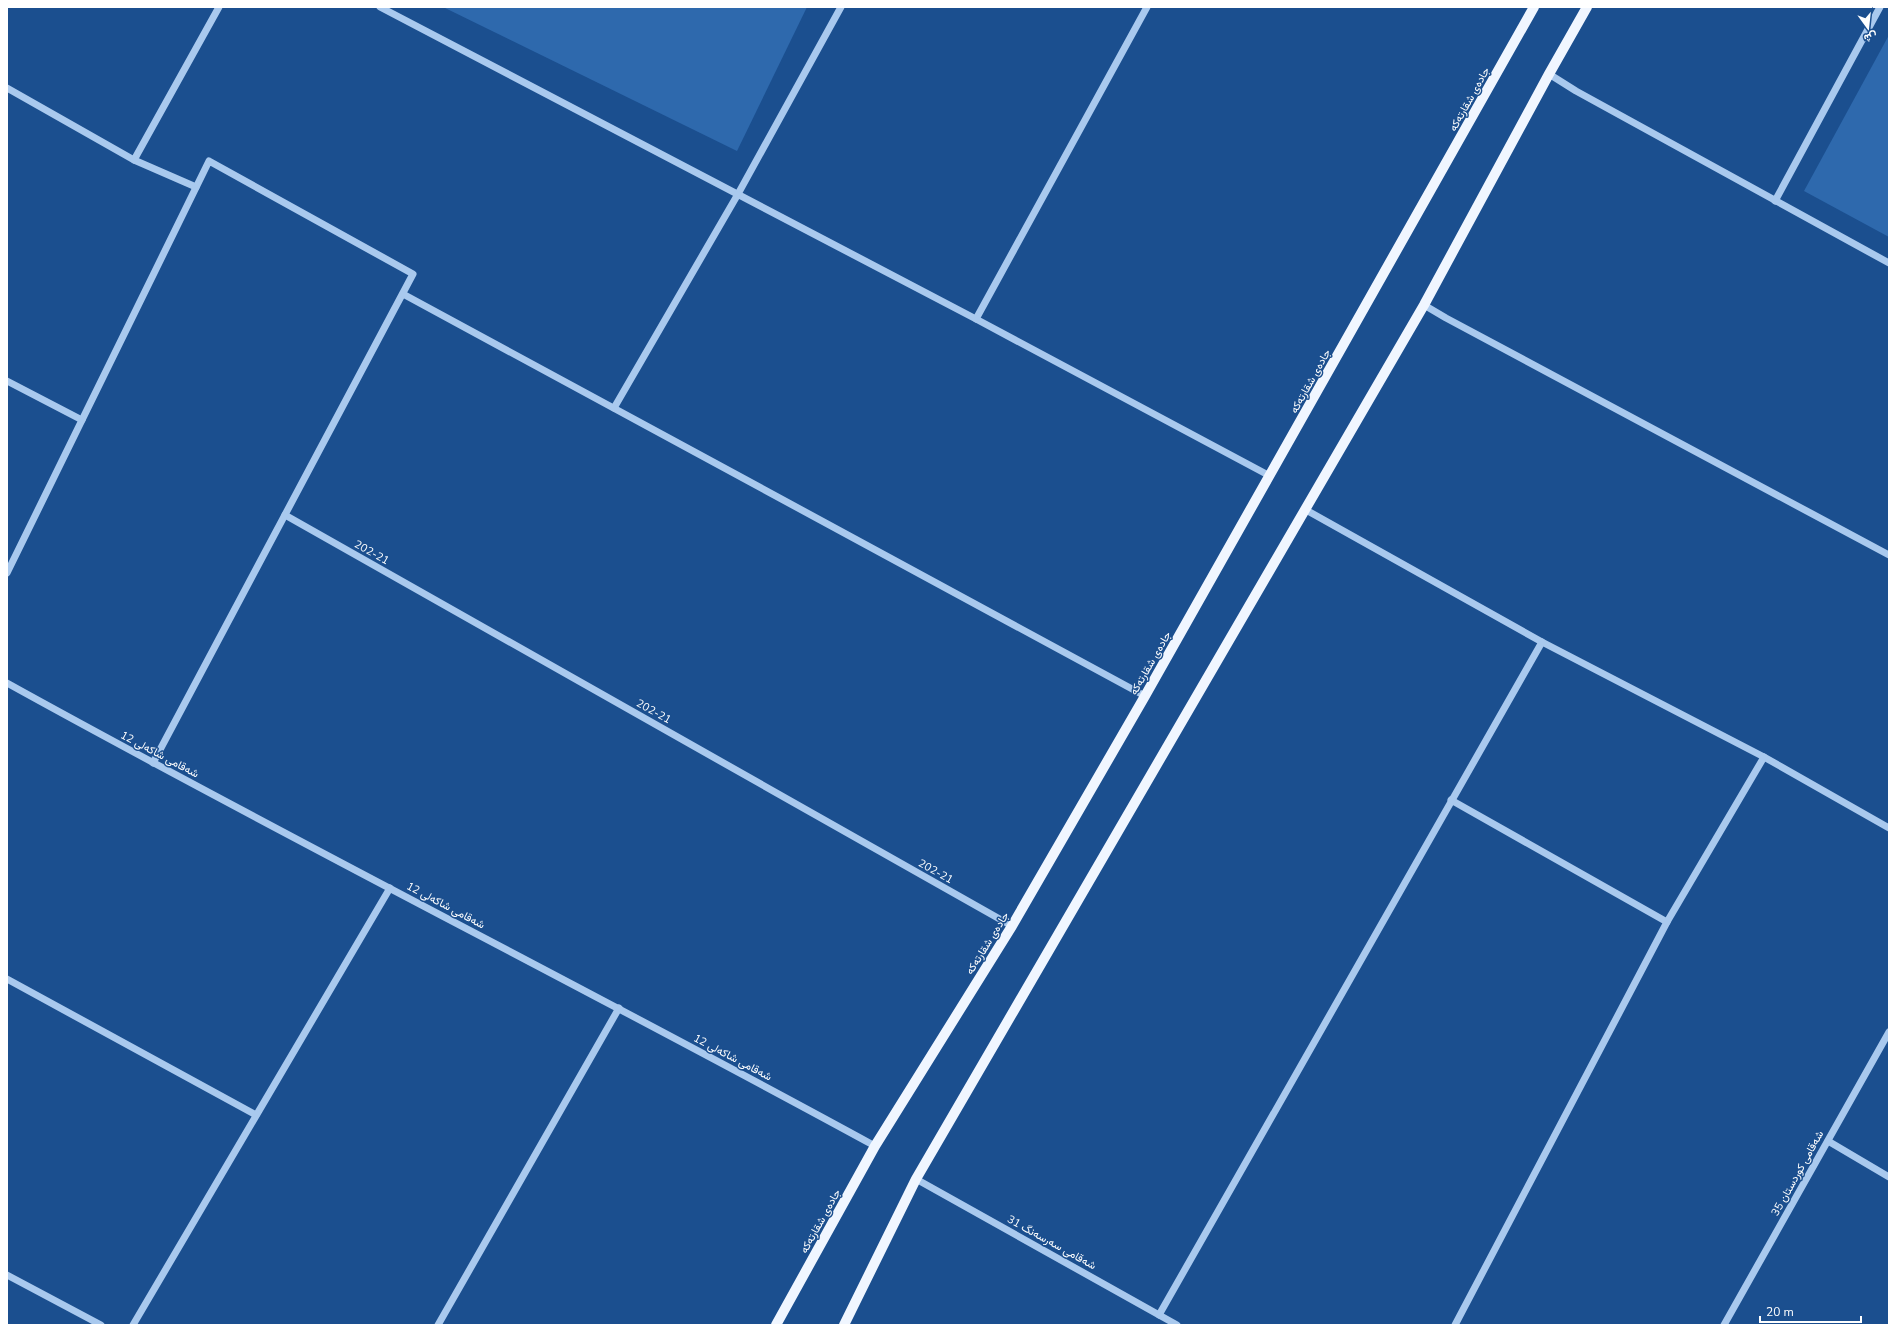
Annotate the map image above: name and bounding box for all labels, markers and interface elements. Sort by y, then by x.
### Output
north arrow [1848,8,1888,48]
text: ش [1862,28,1879,46]
street label: جادەی شقارتەکە [1446,64,1493,134]
street label: جادەی شقارتەکە [1287,346,1334,416]
street label: 202-21 [352,537,392,568]
street label: جادەی شقارتەکە [1126,629,1175,698]
street label: 202-21 [634,696,674,727]
street label: شەقامی شاکەلی 12 [118,727,202,782]
street label: 202-21 [916,856,956,887]
street label: شەقامی شاکەلی 12 [404,878,488,933]
street label: جادەی شقارتەکە [962,909,1013,977]
street label: شەقامی شاکەلی 12 [691,1030,775,1085]
street label: شەقامی کوردستان 35 [1768,1128,1827,1219]
street label: جادەی شقارتەکە [797,1186,844,1256]
street label: شەقامی سەرسەنگ 31 [1005,1212,1099,1273]
scale bar [1760,1298,1861,1324]
text: 20 m [1766,1304,1794,1320]

